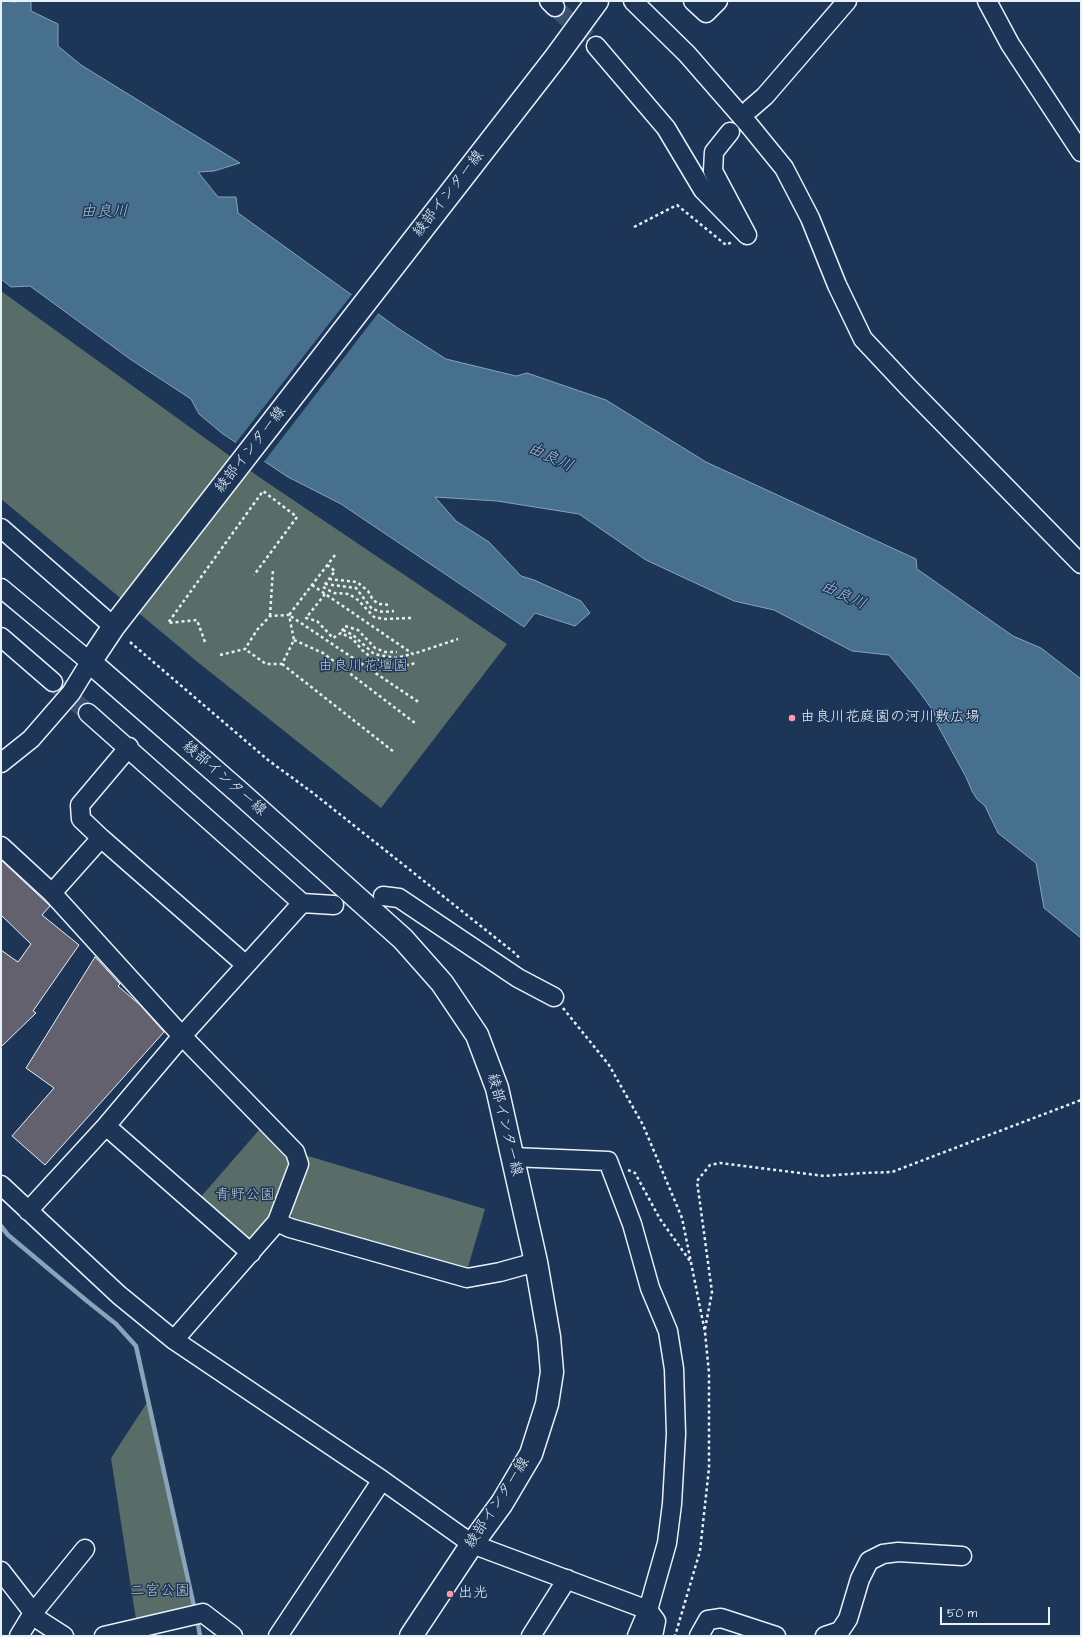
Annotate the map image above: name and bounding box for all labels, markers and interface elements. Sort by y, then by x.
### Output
street label: 綾部インター線 [410,147,488,241]
water label: 由良川 [80,203,128,223]
street label: 綾部インター線 [212,403,290,497]
water label: 由良川 [524,439,576,477]
water label: 由良川 [817,577,869,615]
park label: 由良川花壇園 [318,658,408,676]
place label: 由良川花庭園の河川敷広場 [800,709,980,727]
marker: 由良川花庭園の河川敷広場 [787,713,797,723]
street label: 綾部インター線 [178,738,270,820]
street label: 綾部インター線 [483,1072,525,1178]
park label: 青野公園 [215,1187,275,1205]
street label: 綾部インター線 [462,1454,534,1552]
park label: 二宮公園 [130,1583,190,1601]
place label: 出光 [458,1585,488,1603]
marker: 出光 [445,1589,455,1599]
scale bar [942,1599,1052,1625]
text: 50 m [947,1605,977,1622]

